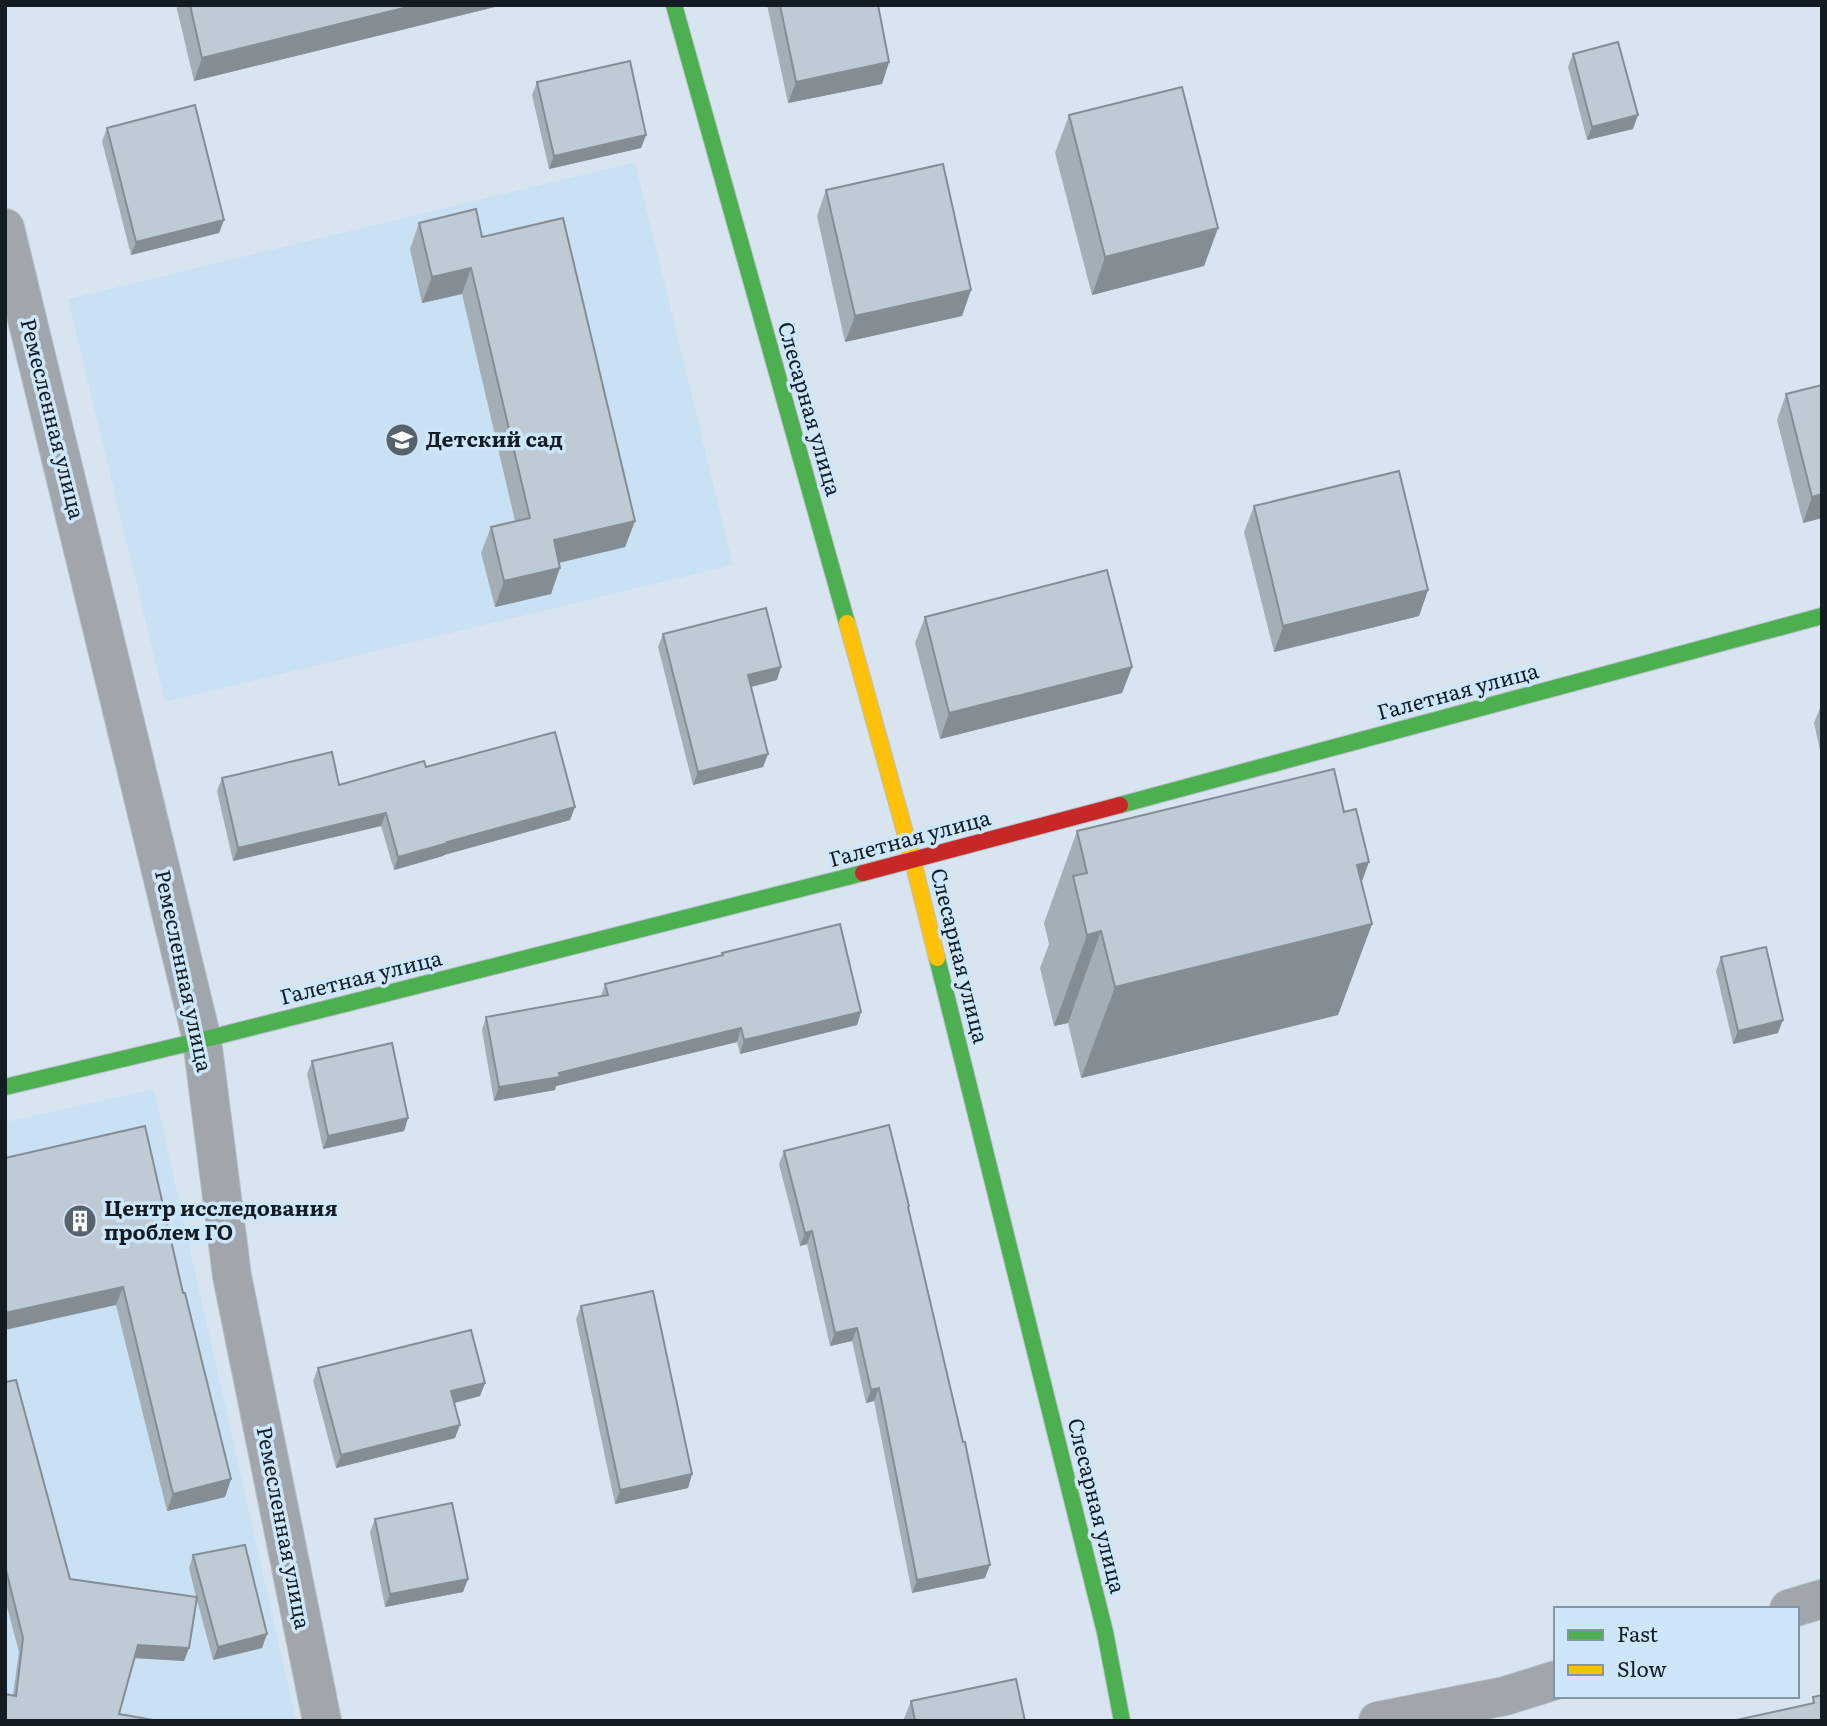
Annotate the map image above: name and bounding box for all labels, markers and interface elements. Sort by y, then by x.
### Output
street label: Ремесленная улица [14,315,95,523]
street label: Слесарная улица [772,318,851,500]
school or university icon: Детский сад [383,421,421,459]
place label: Детский сад [426,422,563,453]
street label: Галетная улица [1373,653,1542,726]
street label: Галетная улица [825,800,994,873]
street label: Слесарная улица [925,864,998,1047]
street label: Ремесленная улица [149,867,222,1075]
street label: Галетная улица [276,940,445,1011]
place label: Центр исследования проблем ГО [104,1191,338,1246]
building icon: Центр исследования проблем ГО [61,1202,99,1240]
street label: Слесарная улица [1062,1414,1135,1597]
street label: Ремесленная улица [251,1424,320,1632]
legend [1554,1607,1799,1698]
text: Fast [1617,1617,1658,1648]
text: Slow [1617,1652,1667,1683]

